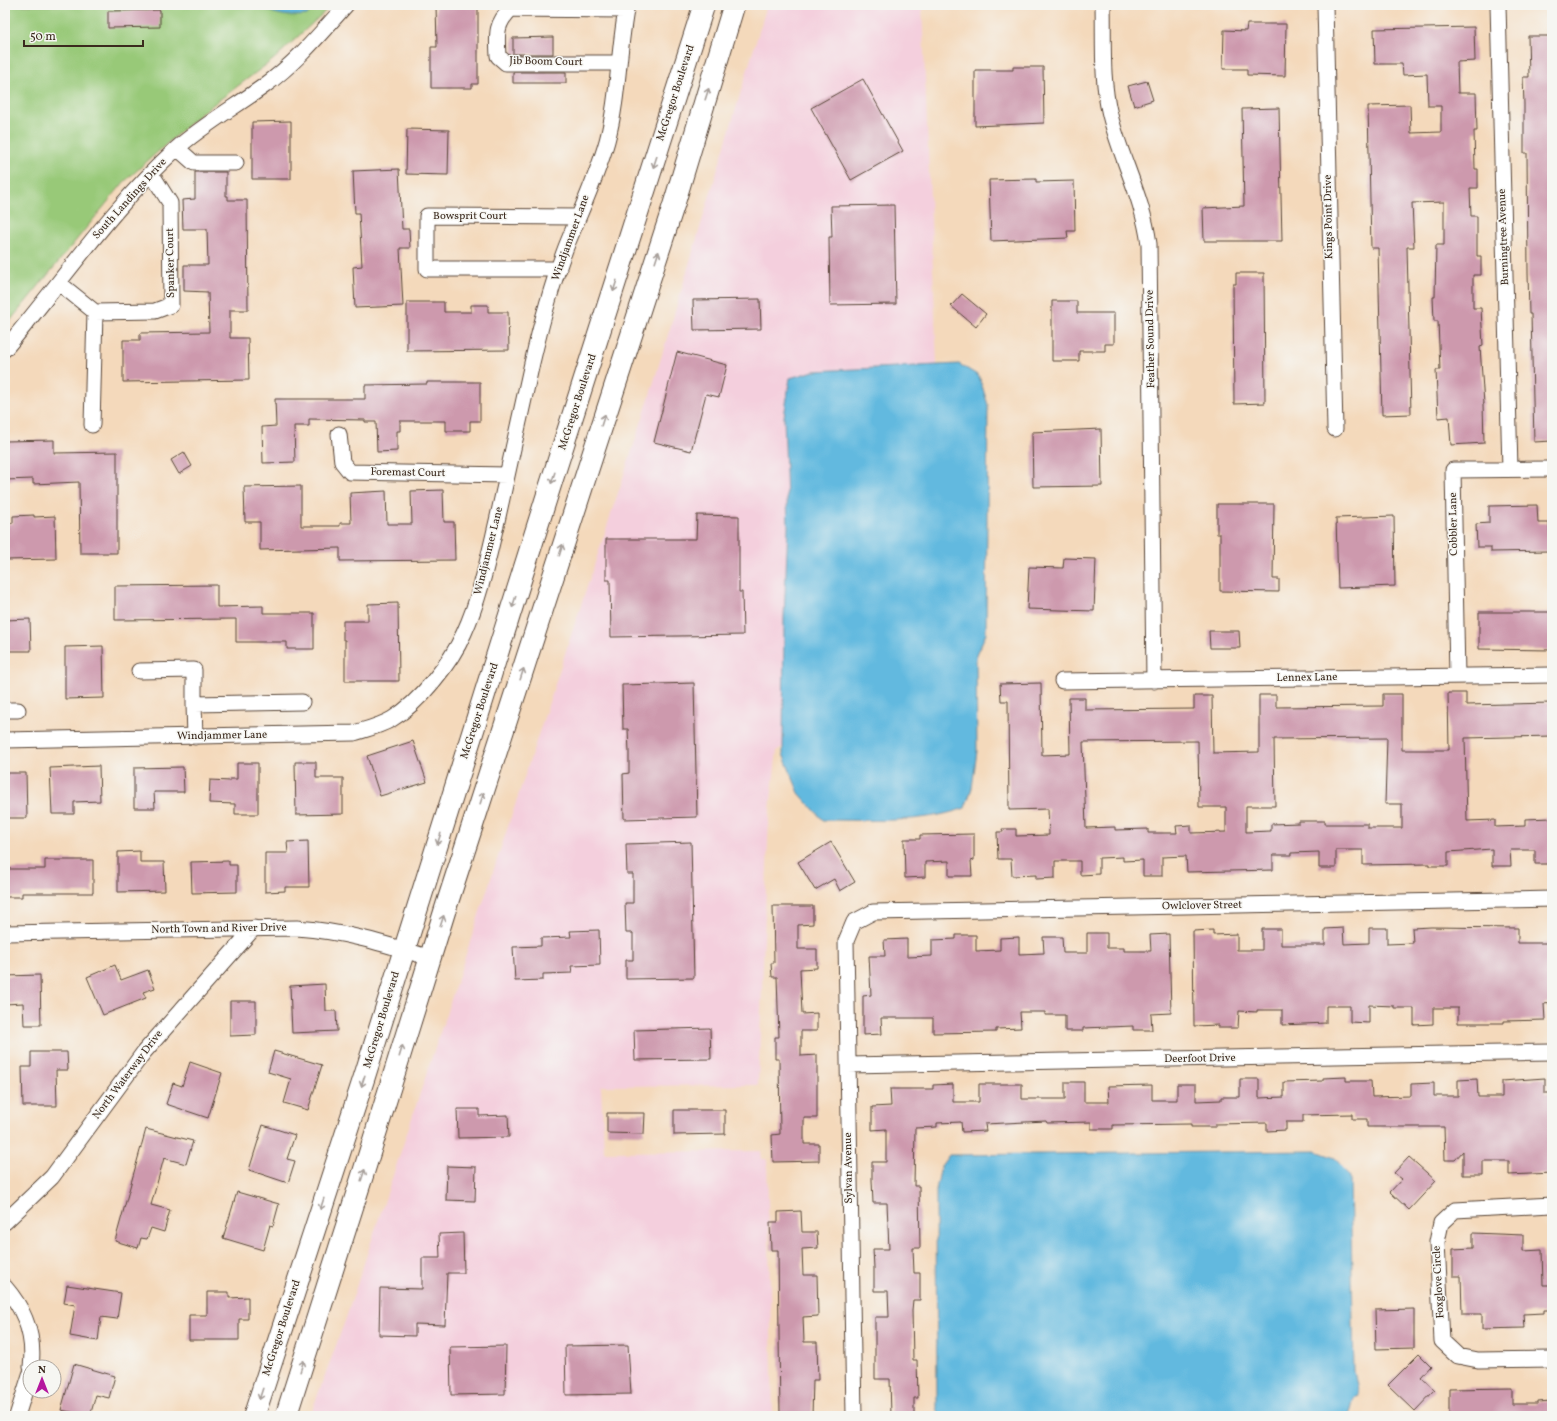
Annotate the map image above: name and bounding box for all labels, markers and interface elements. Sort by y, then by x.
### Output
scale bar [24,22,143,48]
text: 50 m [30,29,56,45]
street label: McGregor Boulevard [653,43,699,143]
street label: Jib Boom Court [509,54,583,70]
one-way arrow [704,88,711,101]
street label: South Landings Drive [89,155,171,243]
one-way arrow [651,156,658,169]
street label: Kings Point Drive [1321,175,1337,259]
street label: Burningtree Avenue [1495,188,1513,286]
street label: Windjammer Lane [549,193,593,283]
street label: Bowsprit Court [433,209,507,224]
street label: Spanker Court [163,228,179,298]
one-way arrow [653,251,661,263]
one-way arrow [611,279,618,292]
street label: Feather Sound Drive [1143,290,1159,388]
street label: McGregor Boulevard [555,352,601,452]
one-way arrow [600,414,607,427]
street label: Foremast Court [370,465,446,481]
one-way arrow [549,471,556,484]
street label: Cobbler Lane [1446,492,1462,556]
street label: Windjammer Lane [471,505,507,597]
one-way arrow [558,544,565,557]
one-way arrow [510,595,517,608]
street label: McGregor Boulevard [457,661,503,761]
one-way arrow [518,668,526,680]
street label: Lennex Lane [1276,670,1338,686]
street label: Windjammer Lane [177,728,267,744]
one-way arrow [479,791,486,804]
one-way arrow [435,832,442,845]
street label: Owlclover Street [1162,898,1242,914]
one-way arrow [438,915,446,927]
street label: North Town and River Drive [151,920,287,938]
street label: McGregor Boulevard [360,970,404,1070]
street label: North Waterway Drive [89,1027,167,1123]
one-way arrow [398,1044,405,1057]
street label: Deerfoot Drive [1164,1051,1236,1067]
one-way arrow [359,1074,366,1087]
street label: Sylvan Avenue [841,1132,857,1204]
one-way arrow [360,1169,367,1182]
one-way arrow [318,1197,325,1210]
street label: Foxglove Circle [1430,1245,1448,1319]
street label: McGregor Boulevard [259,1278,305,1378]
north arrow [22,1359,62,1399]
one-way arrow [299,1359,306,1372]
text: N [38,1363,46,1378]
one-way arrow [257,1388,264,1401]

